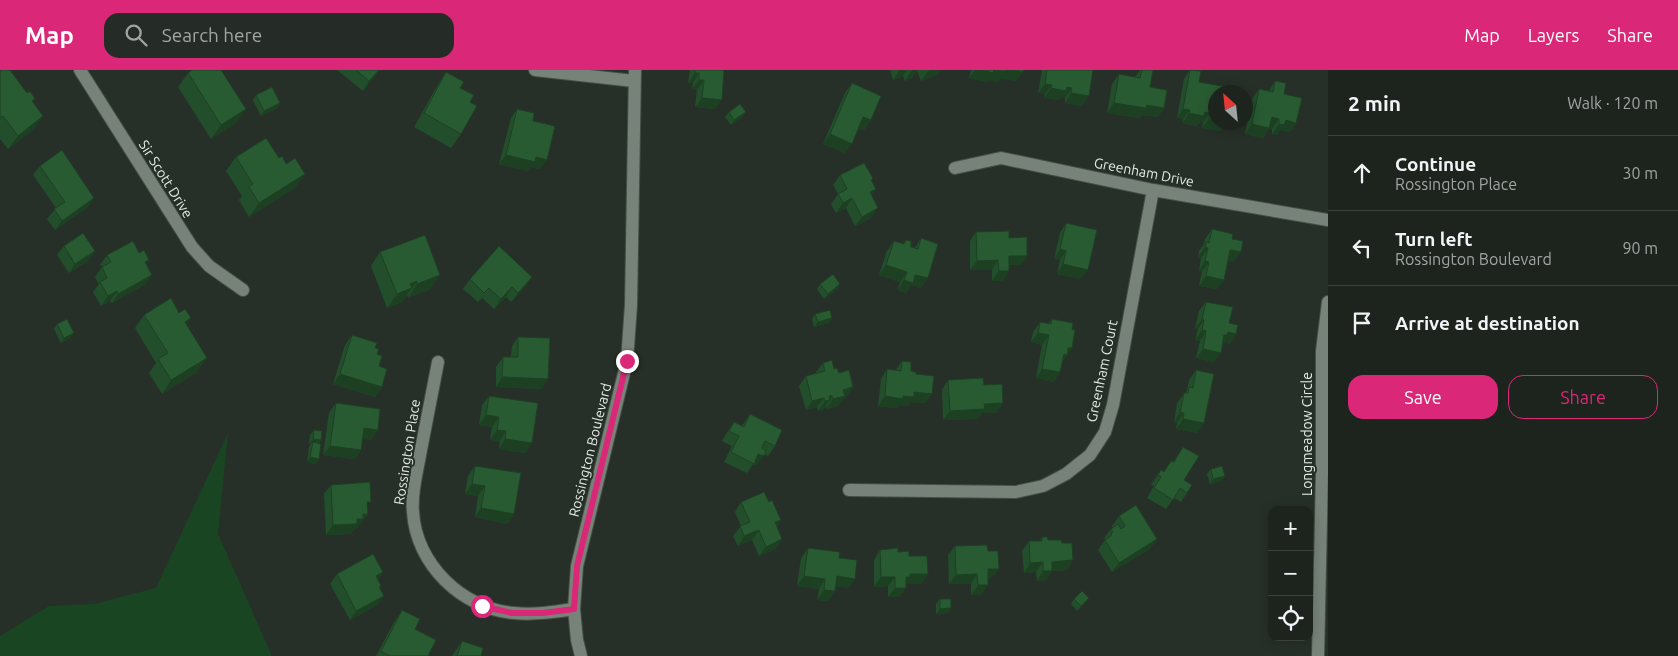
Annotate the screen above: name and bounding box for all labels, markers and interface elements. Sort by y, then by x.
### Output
search box [104,13,454,58]
icon: search [122,21,150,49]
text: Map [25,22,74,49]
text: Search here [162,24,262,46]
text: Map [1464,25,1500,45]
text: Layers [1528,25,1579,45]
text: Share [1607,25,1653,45]
north arrow [1208,85,1253,130]
text: 2 min [1348,91,1401,115]
text: Walk · 120 m [1567,94,1658,112]
street label: Sir Scott Drive [136,137,196,221]
text: Continue [1395,153,1476,175]
street label: Greenham Drive [1093,154,1195,190]
icon: ahead [1348,159,1376,187]
text: 30 m [1622,164,1658,182]
text: Rossington Place [1395,175,1517,193]
text: Turn left [1395,228,1473,250]
icon: left [1348,234,1376,262]
text: 90 m [1622,239,1658,257]
text: Rossington Boulevard [1395,250,1552,268]
icon: arrive [1348,309,1376,337]
text: Arrive at destination [1395,312,1580,334]
street label: Greenham Court [1083,318,1121,424]
route end [616,350,639,373]
street label: Longmeadow Circle [1299,372,1315,496]
button: Save [1348,375,1498,419]
button: Share [1508,375,1658,419]
street label: Rossington Boulevard [566,381,614,519]
street label: Rossington Place [391,398,423,506]
map controls [1268,506,1313,641]
button: + [1268,506,1313,551]
button: − [1268,551,1313,596]
route start [471,595,494,618]
button: locate [1268,596,1313,641]

